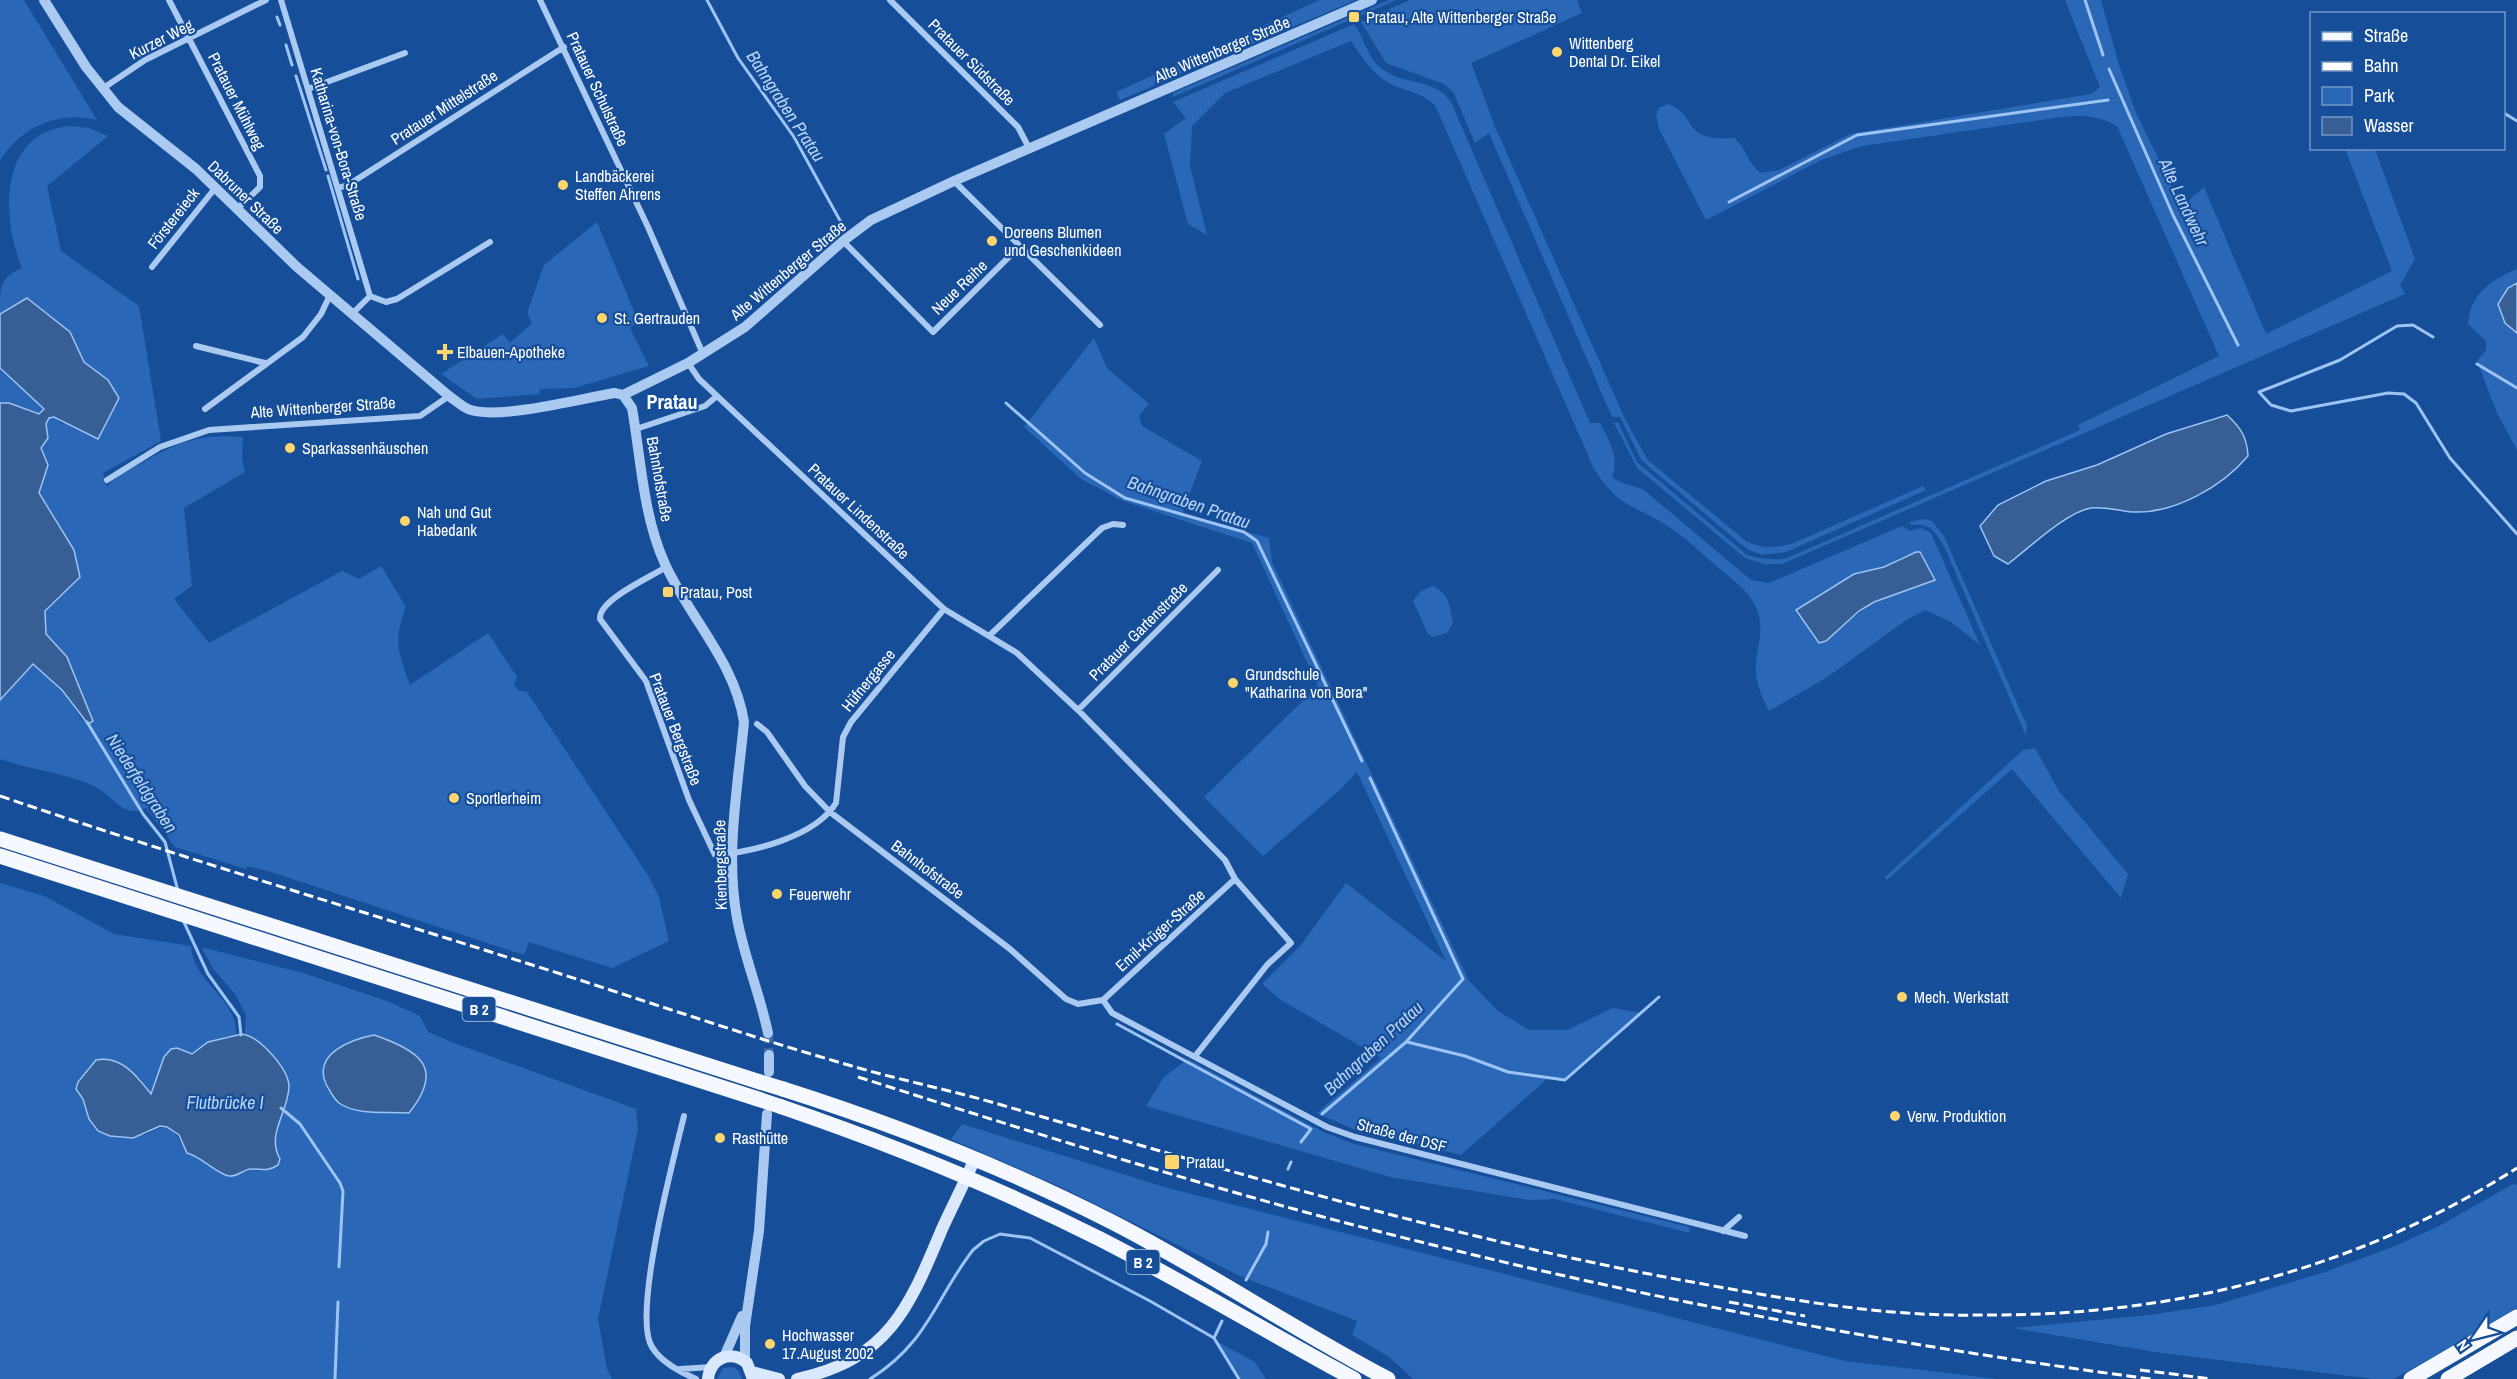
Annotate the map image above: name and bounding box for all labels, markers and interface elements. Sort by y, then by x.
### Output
place label: Pratau, Alte Wittenberger Straße [1366,6,1556,28]
marker: Pratau, Alte Wittenberger Straße [1347,10,1361,24]
street label: Alte Wittenberger Straße [1150,11,1293,88]
legend [2310,12,2505,150]
street label: Kurzer Weg [125,13,197,64]
street label: Pratauer Südstraße [924,14,1020,110]
text: Straße [2364,23,2408,48]
street label: Pratauer Schulstraße [562,28,634,150]
place label: Wittenberg Dental Dr. Eikel [1569,32,1660,72]
marker: Wittenberg Dental Dr. Eikel [1550,45,1564,59]
water label: Bahngraben Pratau [741,46,831,166]
street label: Pratauer Mühlweg [203,49,271,154]
text: Bahn [2364,53,2398,78]
street label: Pratauer Mittelstraße [386,64,502,150]
street label: Katharina-von-Bora-Straße [305,65,373,223]
text: Park [2364,83,2395,108]
text: Wasser [2364,113,2414,138]
water label: Alte Landwehr [2152,153,2216,251]
street label: Dabruner Straße [203,155,289,239]
place label: Landbäckerei Steffen Ahrens [575,165,661,205]
marker: Landbäckerei Steffen Ahrens [556,178,570,192]
street label: Förstereieck [142,182,204,253]
street label: Alte Wittenberger Straße [725,215,851,326]
place label: Doreens Blumen und Geschenkideen [1004,221,1121,261]
marker: Doreens Blumen und Geschenkideen [985,234,999,248]
street label: Neue Reihe [926,255,992,319]
place label: St. Gertrauden [614,307,700,329]
marker: St. Gertrauden [595,311,609,325]
place label: Elbauen-Apotheke [457,341,565,363]
marker: Elbauen-Apotheke [438,345,452,359]
district label: Pratau [646,388,698,415]
street label: Alte Wittenberger Straße [249,391,396,423]
street label: Bahnhofstraße [642,435,678,523]
place label: Sparkassenhäuschen [302,437,428,459]
marker: Sparkassenhäuschen [283,441,297,455]
street label: Pratauer Lindenstraße [803,458,915,564]
water label: Bahngraben Pratau [1124,469,1254,535]
place label: Nah und Gut Habedank [417,501,492,541]
marker: Nah und Gut Habedank [398,514,412,528]
street label: Pratauer Gartenstraße [1084,577,1192,685]
place label: Pratau, Post [680,581,753,603]
marker: Pratau, Post [661,585,675,599]
street label: Hüfnergasse [836,644,900,716]
place label: Grundschule "Katharina von Bora" [1245,663,1368,703]
street label: Pratauer Bergstraße [644,670,708,788]
marker: Grundschule "Katharina von Bora" [1226,676,1240,690]
water label: Niederfeldgraben [100,728,184,838]
place label: Sportlerheim [466,787,541,809]
marker: Sportlerheim [447,791,461,805]
street label: Kienbergstraße [708,820,732,910]
street label: Bahnhofstraße [887,834,969,904]
place label: Feuerwehr [789,883,852,905]
street label: Emil-Krüger-Straße [1110,884,1210,976]
marker: Feuerwehr [770,887,784,901]
place label: Mech. Werkstatt [1914,986,2009,1008]
marker: Mech. Werkstatt [1895,990,1909,1004]
water label: Bahngraben Pratau [1318,995,1428,1101]
road number: B 2 [462,997,496,1021]
water label: Flutbrücke I [186,1090,264,1115]
place label: Verw. Produktion [1907,1105,2006,1127]
marker: Verw. Produktion [1888,1109,1902,1123]
street label: Straße der DSF [1355,1112,1449,1158]
place label: Rasthütte [732,1127,788,1149]
marker: Rasthütte [713,1131,727,1145]
place label: Pratau [1186,1151,1225,1173]
marker: Pratau [1163,1153,1181,1171]
road number: B 2 [1126,1250,1160,1274]
north arrow [2445,1307,2505,1367]
place label: Hochwasser 17.August 2002 [782,1324,874,1364]
text: N [2451,1335,2474,1356]
marker: Hochwasser 17.August 2002 [763,1337,777,1351]

